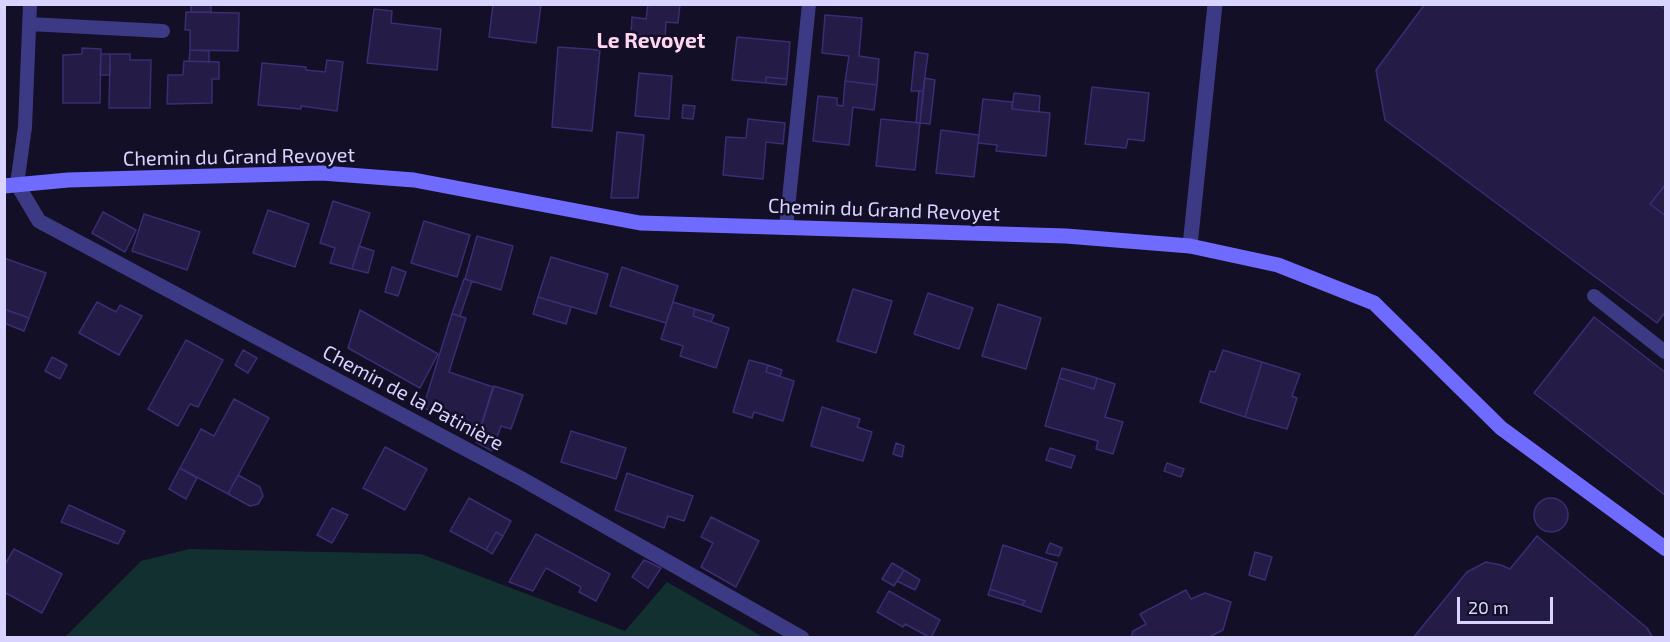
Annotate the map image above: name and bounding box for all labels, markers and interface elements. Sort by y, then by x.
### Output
district label: Le Revoyet [597,28,705,54]
street label: Chemin du Grand Revoyet [123,143,355,171]
street label: Chemin du Grand Revoyet [768,194,1000,226]
street label: Chemin de la Patinière [318,340,508,456]
scale bar [1460,585,1556,623]
text: 20 m [1468,596,1509,618]

